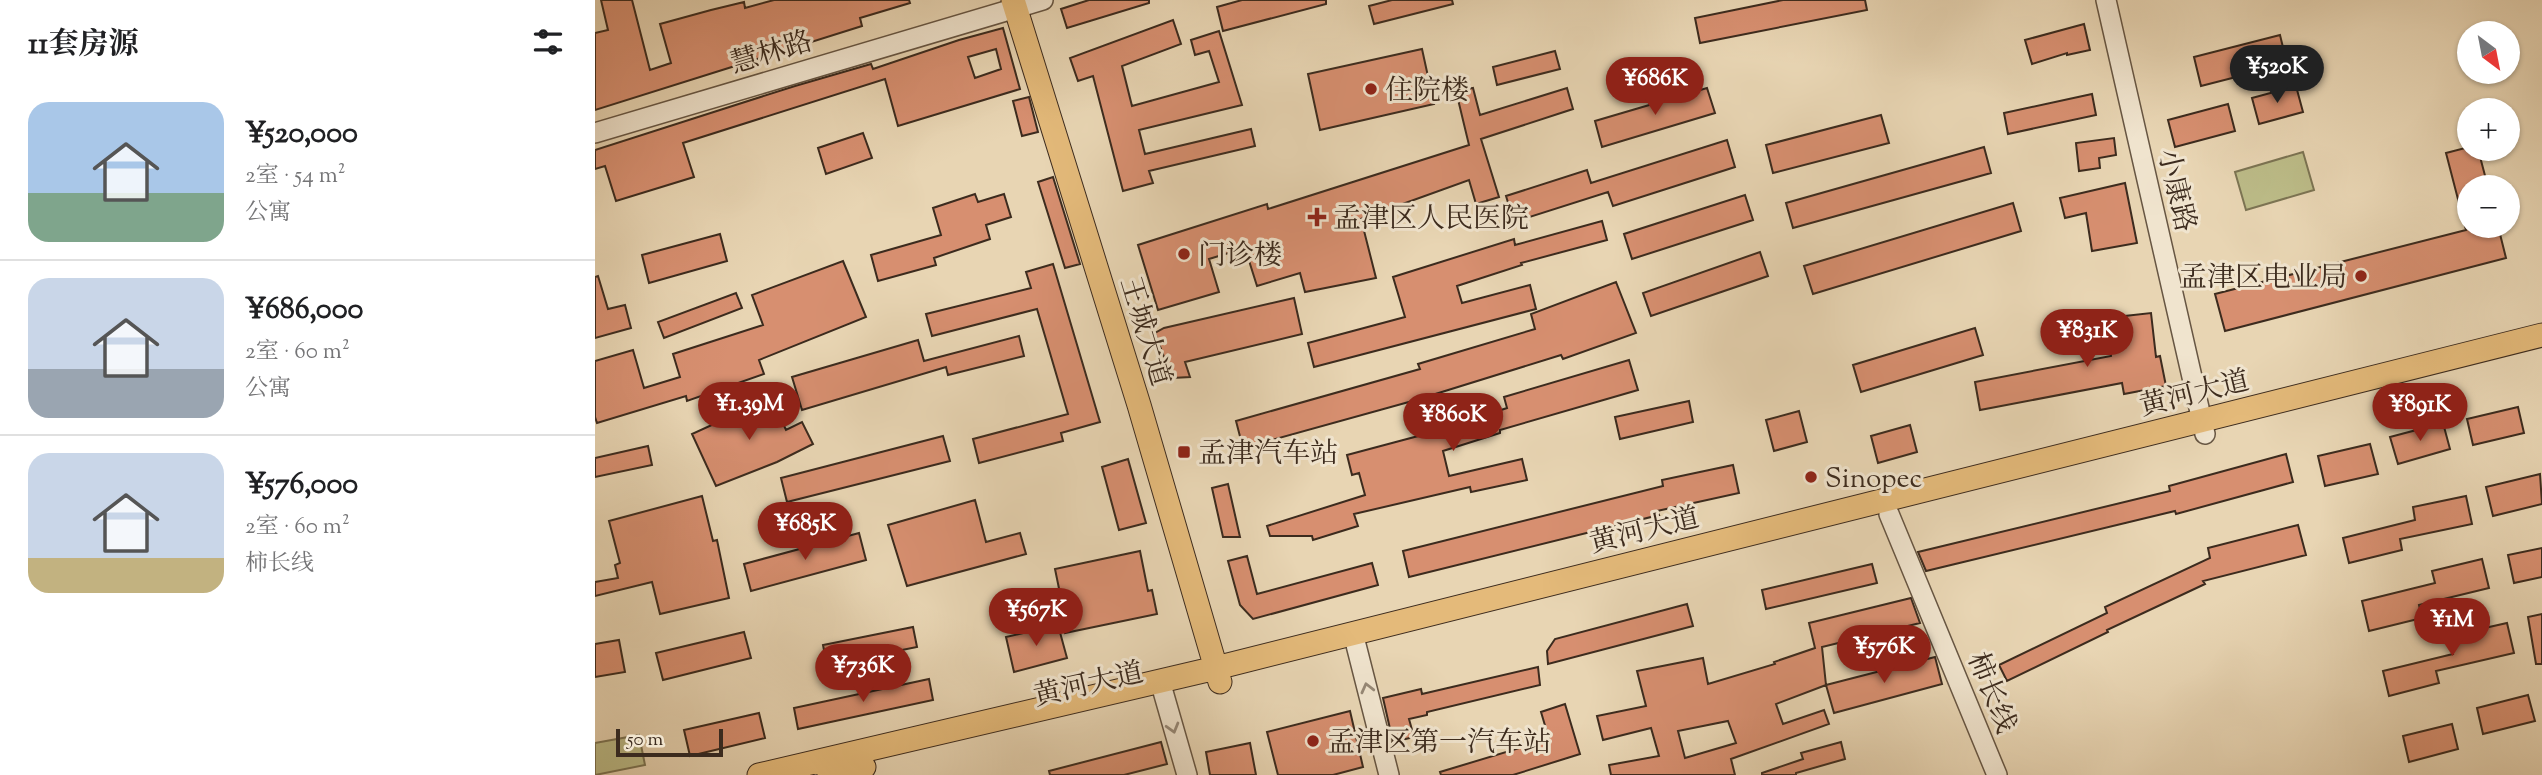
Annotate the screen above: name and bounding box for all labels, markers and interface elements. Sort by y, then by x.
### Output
north arrow [2457,21,2520,84]
map controls [2457,21,2520,238]
street label: 慧林路 [726,22,818,85]
icon: filters [529,23,567,61]
text: 11套房源 [28,24,138,67]
pin: ¥520K [2228,46,2326,105]
text: ¥520K [2246,51,2308,84]
pin: ¥686K [1606,58,1704,117]
text: ¥686K [1622,63,1688,96]
place label: 住院楼 [1385,72,1469,112]
marker: 住院楼 [1363,81,1379,97]
button: + [2457,98,2520,161]
text: ¥520,000 [245,113,358,156]
icon: home [84,130,168,214]
street label: 小康路 [2146,145,2204,236]
text: 2室 · 54 m² [245,160,346,193]
button: − [2457,175,2520,238]
text: 公寓 [245,197,291,230]
place label: 孟津区人民医院 [1333,200,1529,240]
marker: 孟津区人民医院 [1307,207,1327,227]
place label: 门诊楼 [1198,237,1282,277]
marker: 门诊楼 [1176,246,1192,262]
place label: 孟津区电业局 [2179,259,2347,299]
marker: 孟津区电业局 [2353,268,2369,284]
street label: 王城大道 [1109,272,1180,391]
text: ¥686,000 [245,289,363,332]
icon: home [84,306,168,390]
pin: ¥831K [2038,310,2136,369]
text: ¥831K [2056,315,2118,348]
text: 2室 · 60 m² [245,336,350,369]
street label: 黄河大道 [2136,362,2254,428]
text: 公寓 [245,373,291,406]
pin: ¥1.39M [692,382,806,442]
pin: ¥891K [2371,384,2469,443]
text: ¥1.39M [714,388,784,421]
text: ¥891K [2388,389,2452,422]
pin: ¥860K [1404,393,1502,453]
text: ¥860K [1419,399,1487,432]
place label: 孟津汽车站 [1198,435,1338,475]
marker: 孟津汽车站 [1176,444,1192,460]
place label: Sinopec [1825,460,1922,500]
text: ¥576,000 [245,464,358,507]
marker: Sinopec [1803,469,1819,485]
icon: home [84,481,168,565]
street label: 黄河大道 [1586,499,1704,565]
pin: ¥685K [756,503,854,562]
text: ¥685K [774,508,836,541]
text: 2室 · 60 m² [245,511,350,544]
text: 柿长线 [245,548,314,581]
pin: ¥567K [987,588,1085,648]
text: ¥567K [1005,594,1067,627]
pin: ¥1M [2418,598,2486,658]
text: ¥1M [2430,604,2474,637]
pin: ¥576K [1835,626,1933,685]
text: ¥576K [1853,631,1915,664]
pin: ¥736K [814,644,912,704]
street label: 柿长线 [1956,647,2024,740]
text: ¥736K [831,650,895,683]
street label: 黄河大道 [1030,654,1148,718]
one-way arrow [1361,682,1375,694]
one-way arrow [1165,722,1180,734]
place label: 孟津区第一汽车站 [1327,724,1551,764]
scale bar [616,726,723,758]
text: 50 m [627,727,663,754]
marker: 孟津区第一汽车站 [1305,733,1321,749]

